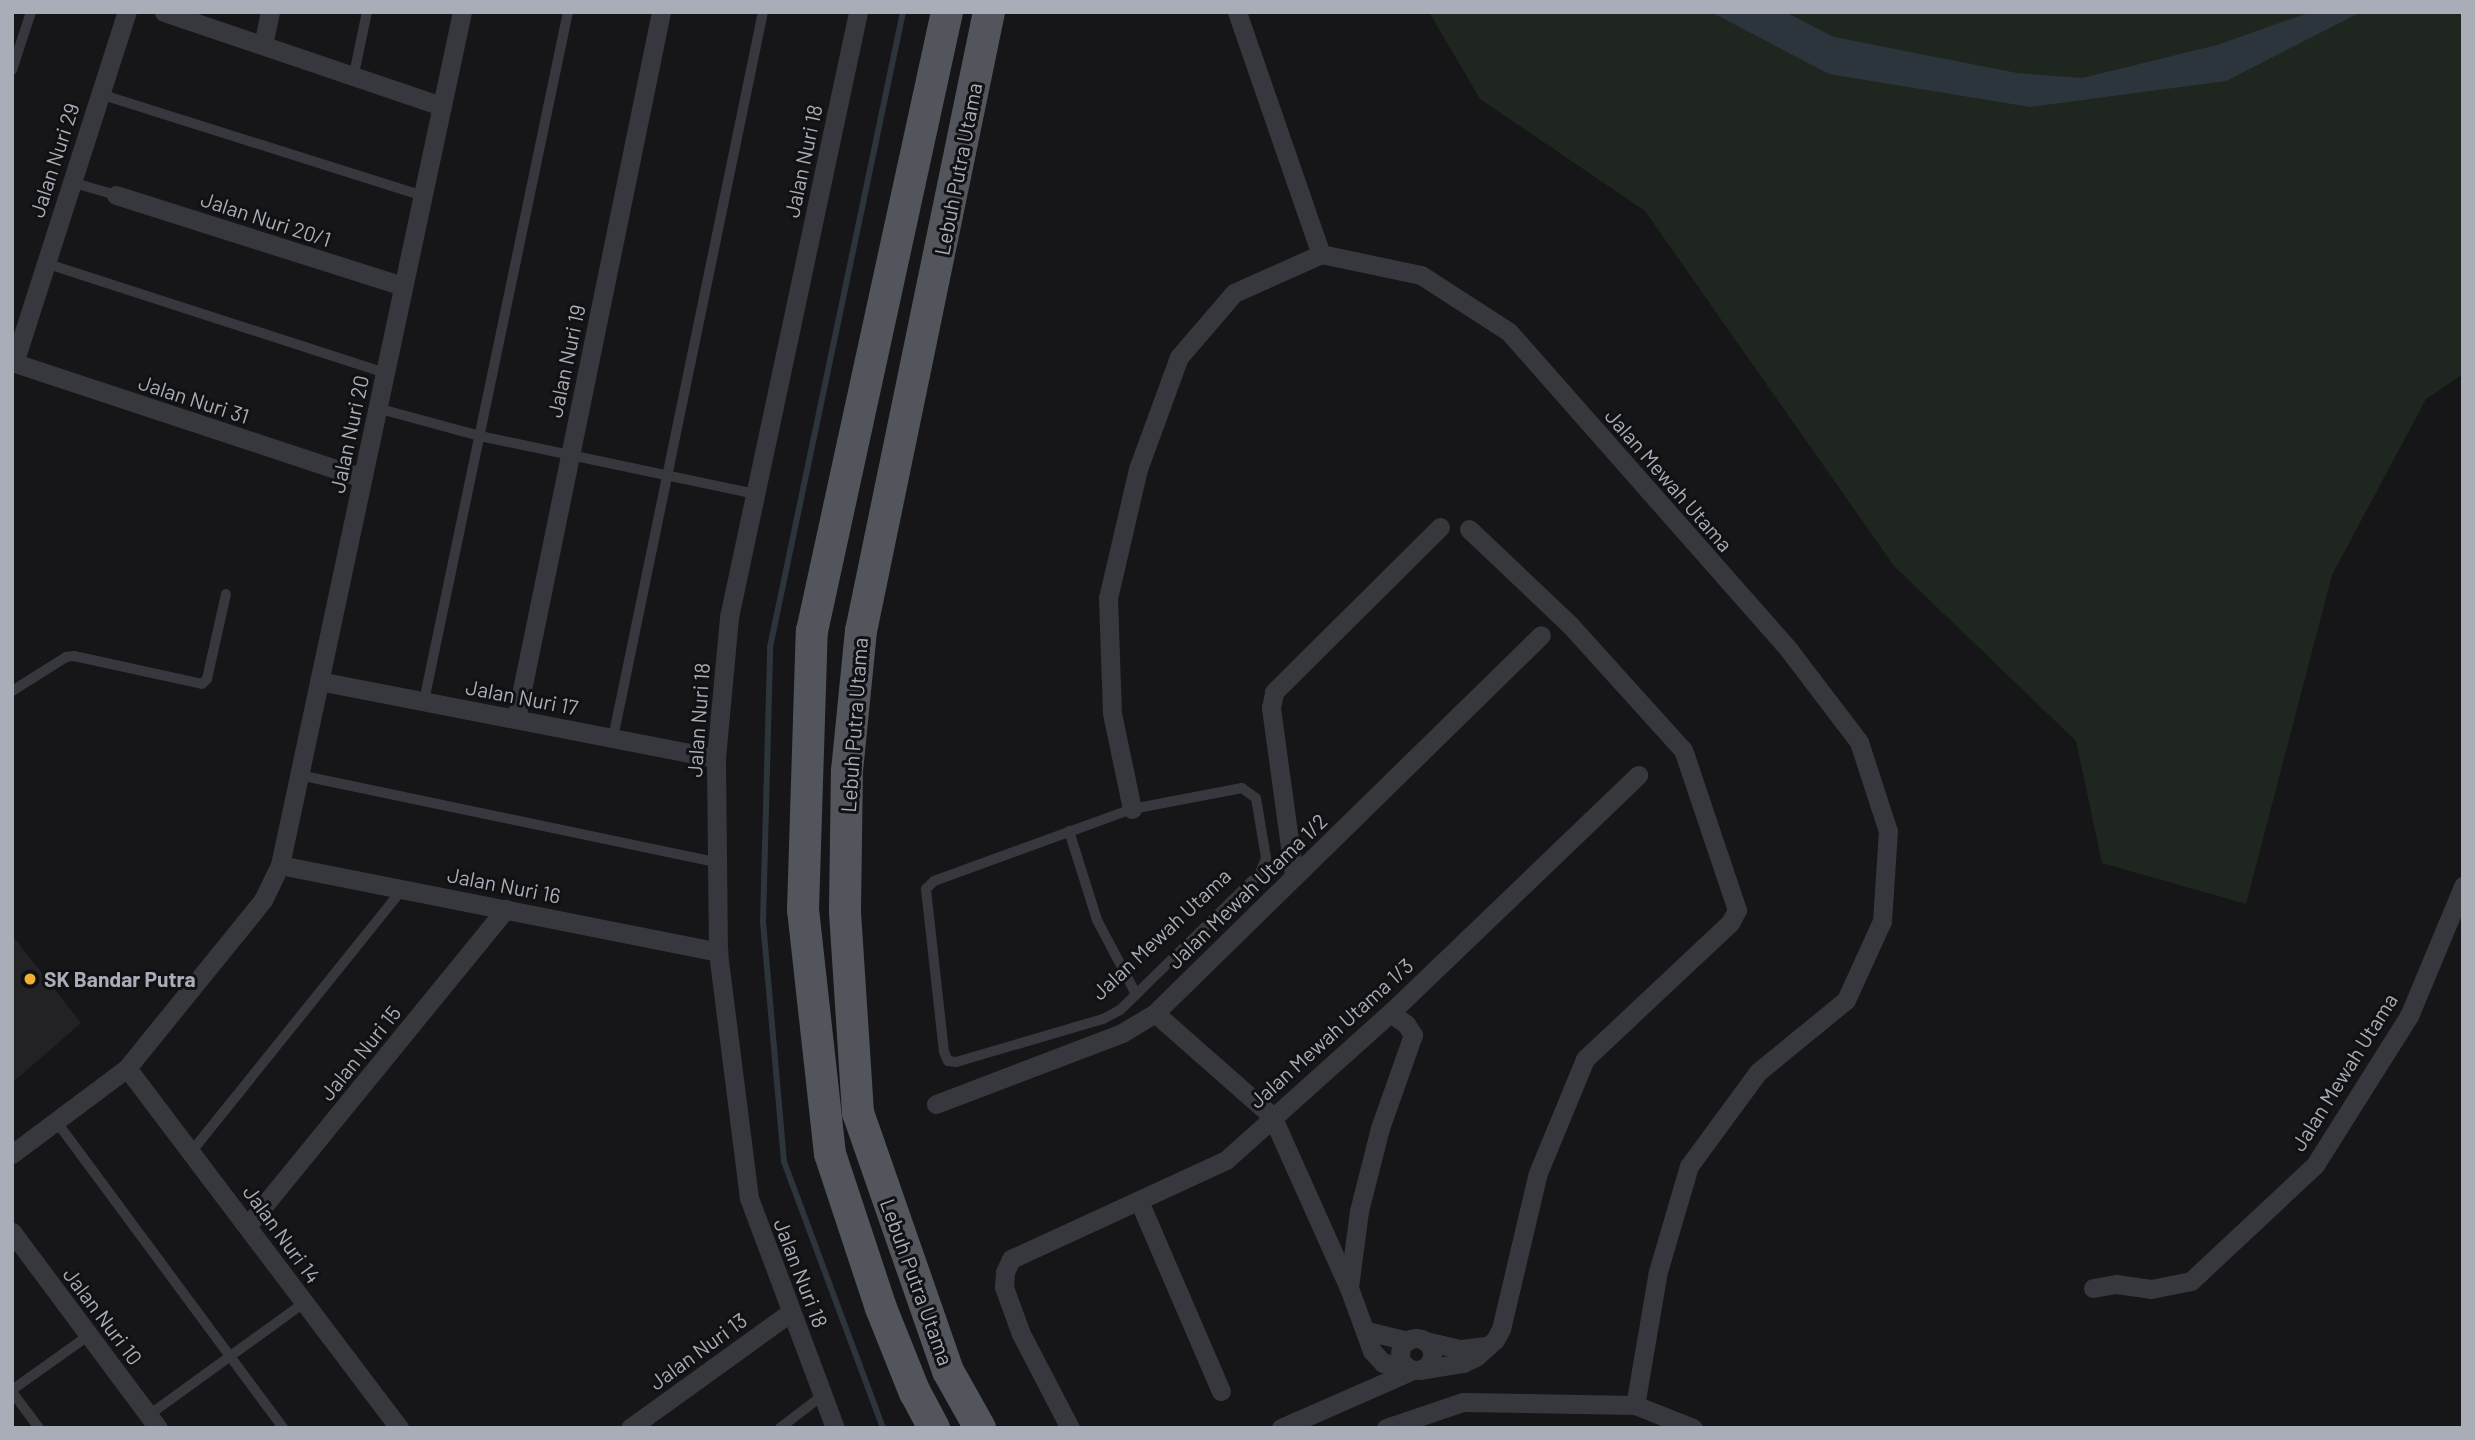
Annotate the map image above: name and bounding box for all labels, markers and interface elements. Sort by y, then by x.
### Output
street label: Lebuh Putra Utama [929,81,987,257]
street label: Jalan Nuri 29 [24,100,84,220]
street label: Jalan Nuri 18 [779,102,827,220]
street label: Jalan Nuri 20/1 [198,186,334,252]
street label: Jalan Nuri 19 [542,302,590,420]
street label: Jalan Nuri 31 [136,369,252,429]
street label: Jalan Nuri 20 [324,373,374,495]
street label: Jalan Mewah Utama [1600,403,1738,557]
street label: Lebuh Putra Utama [835,637,873,813]
street label: Jalan Nuri 18 [681,662,715,778]
street label: Jalan Nuri 17 [464,674,580,720]
street label: Jalan Mewah Utama 1/2 [1162,808,1332,974]
street label: Jalan Nuri 16 [445,862,563,908]
street label: Jalan Mewah Utama [1086,863,1236,1005]
street label: Jalan Mewah Utama 1/3 [1244,953,1418,1113]
place label: SK Bandar Putra [44,966,195,992]
marker: SK Bandar Putra [22,971,38,987]
street label: Jalan Mewah Utama [2285,989,2403,1155]
street label: Jalan Nuri 15 [314,1000,406,1106]
street label: Jalan Nuri 14 [238,1180,326,1288]
street label: Lebuh Putra Utama [875,1195,959,1369]
street label: Jalan Nuri 18 [769,1215,833,1331]
street label: Jalan Nuri 10 [58,1262,148,1370]
street label: Jalan Nuri 13 [644,1307,752,1395]

